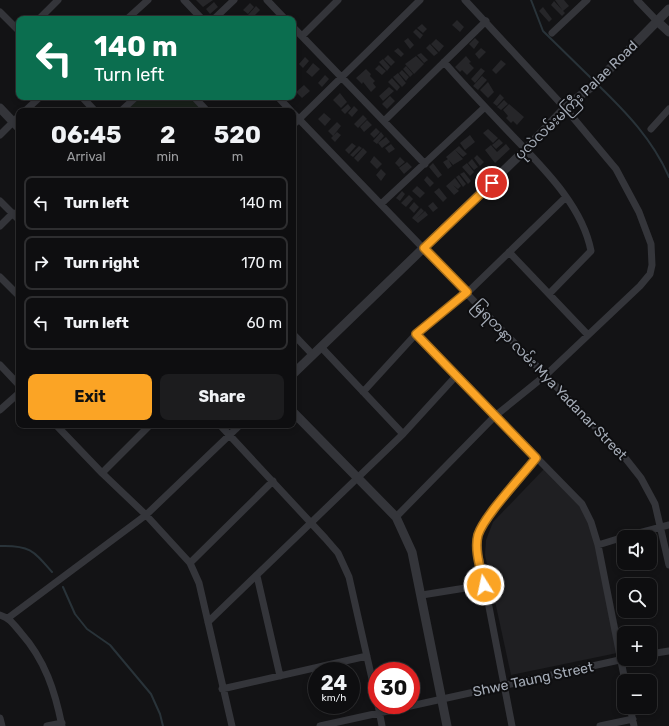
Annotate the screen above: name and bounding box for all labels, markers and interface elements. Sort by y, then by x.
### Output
text: 140 m [94,30,178,63]
icon: left [28,32,80,84]
street label: ပုလဲလမ်းမကြီး Palae Road [510,36,643,166]
text: Turn left [94,64,164,86]
text: 06:45 [51,121,122,149]
text: 2 [160,121,175,149]
text: 520 [214,121,261,149]
text: Arrival [67,149,106,164]
text: min [156,149,179,164]
text: m [232,149,243,164]
pin [475,166,509,200]
icon: arrive [481,172,503,194]
icon: left [30,192,52,214]
text: Turn left [64,194,129,212]
text: 140 m [240,194,282,212]
icon: right [30,252,52,274]
text: Turn right [64,254,139,272]
text: 170 m [241,254,282,272]
street label: မြရတနာ လမ်း Mya Yadanar Street [467,296,632,466]
icon: left [30,312,52,334]
text: Turn left [64,314,129,332]
text: 60 m [246,314,282,332]
button: Exit [28,374,152,420]
button: Share [160,374,284,420]
map controls [617,530,657,714]
button: sound [617,530,657,570]
position arrow [463,564,505,606]
button: search [617,578,657,618]
button: + [617,626,657,666]
street label: Shwe Taung Street [471,658,595,701]
speed limit sign: 30 [368,662,420,714]
text: 24 [321,671,347,695]
button: − [617,674,657,714]
text: km/h [322,692,346,704]

